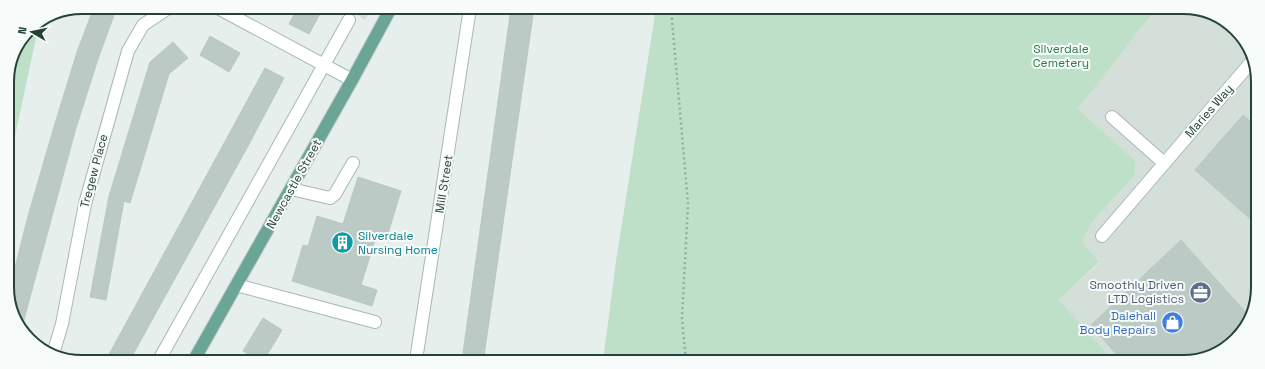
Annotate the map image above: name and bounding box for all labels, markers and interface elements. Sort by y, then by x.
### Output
north arrow [12,12,52,52]
text: N [15,26,30,35]
park label: Silverdale Cemetery [1033,41,1089,71]
street label: Maries Way [1181,81,1237,141]
street label: Tregew Place [76,132,112,210]
street label: Newcastle Street [263,136,325,232]
street label: Mill Street [431,154,457,214]
place label: Silverdale Nursing Home [358,228,438,258]
building icon: Silverdale Nursing Home [329,230,355,256]
place label: Smoothly Driven LTD Logistics [1089,277,1184,307]
office icon: Smoothly Driven LTD Logistics [1187,279,1213,305]
place label: Dalehall Body Repairs [1080,308,1156,338]
shop icon: Dalehall Body Repairs [1159,310,1185,336]

